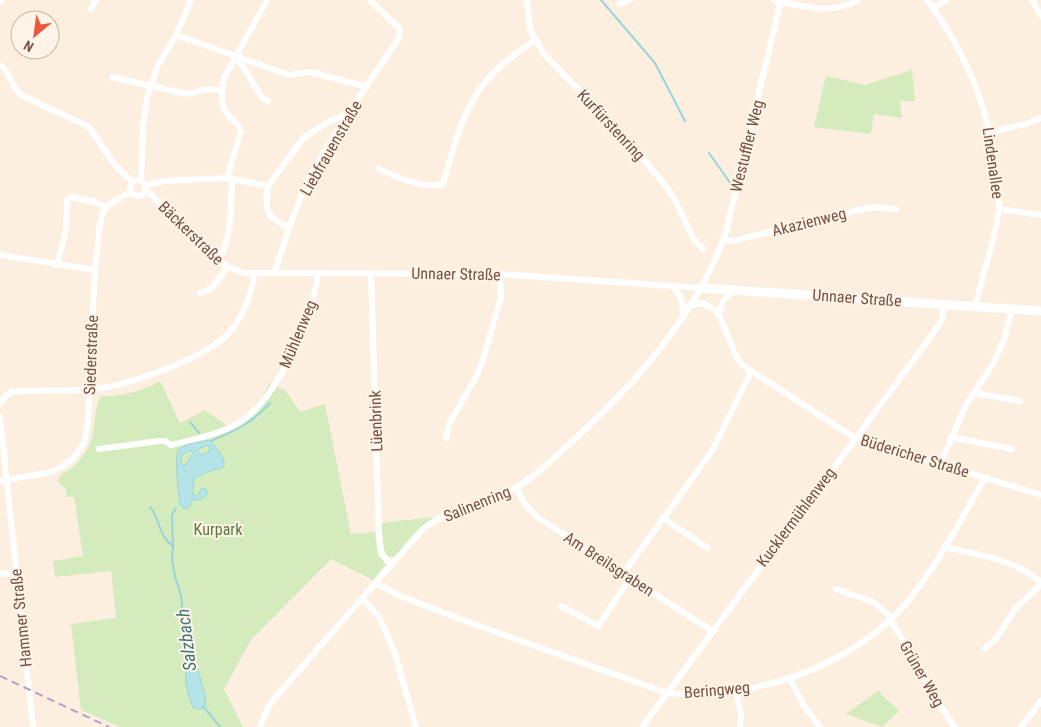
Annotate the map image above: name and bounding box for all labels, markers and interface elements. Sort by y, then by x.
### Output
north arrow [10,10,60,60]
text: N [21,37,36,55]
street label: Kurfürstenring [573,85,649,165]
street label: Liebfrauenstraße [296,97,366,199]
street label: Westuffler Weg [726,98,768,194]
street label: Lindenallee [979,126,1007,200]
street label: Bäckerstraße [154,197,228,269]
street label: Akazienweg [770,204,848,240]
street label: Unnaer Straße [411,264,501,284]
street label: Unnaer Straße [812,285,902,311]
street label: Mühlenweg [275,297,321,371]
street label: Siederstraße [80,315,102,395]
street label: Lüenbrink [365,389,387,452]
street label: Büdericher Straße [858,430,972,482]
street label: Kucklermühlenweg [753,464,839,570]
street label: Salinenring [441,482,513,526]
park label: Kurpark [194,520,243,539]
street label: Am Breilsgraben [560,528,658,600]
street label: Hammer Straße [6,568,36,668]
water label: Salzbach [172,608,200,672]
street label: Grüner Weg [895,638,949,710]
street label: Beringweg [683,678,751,702]

